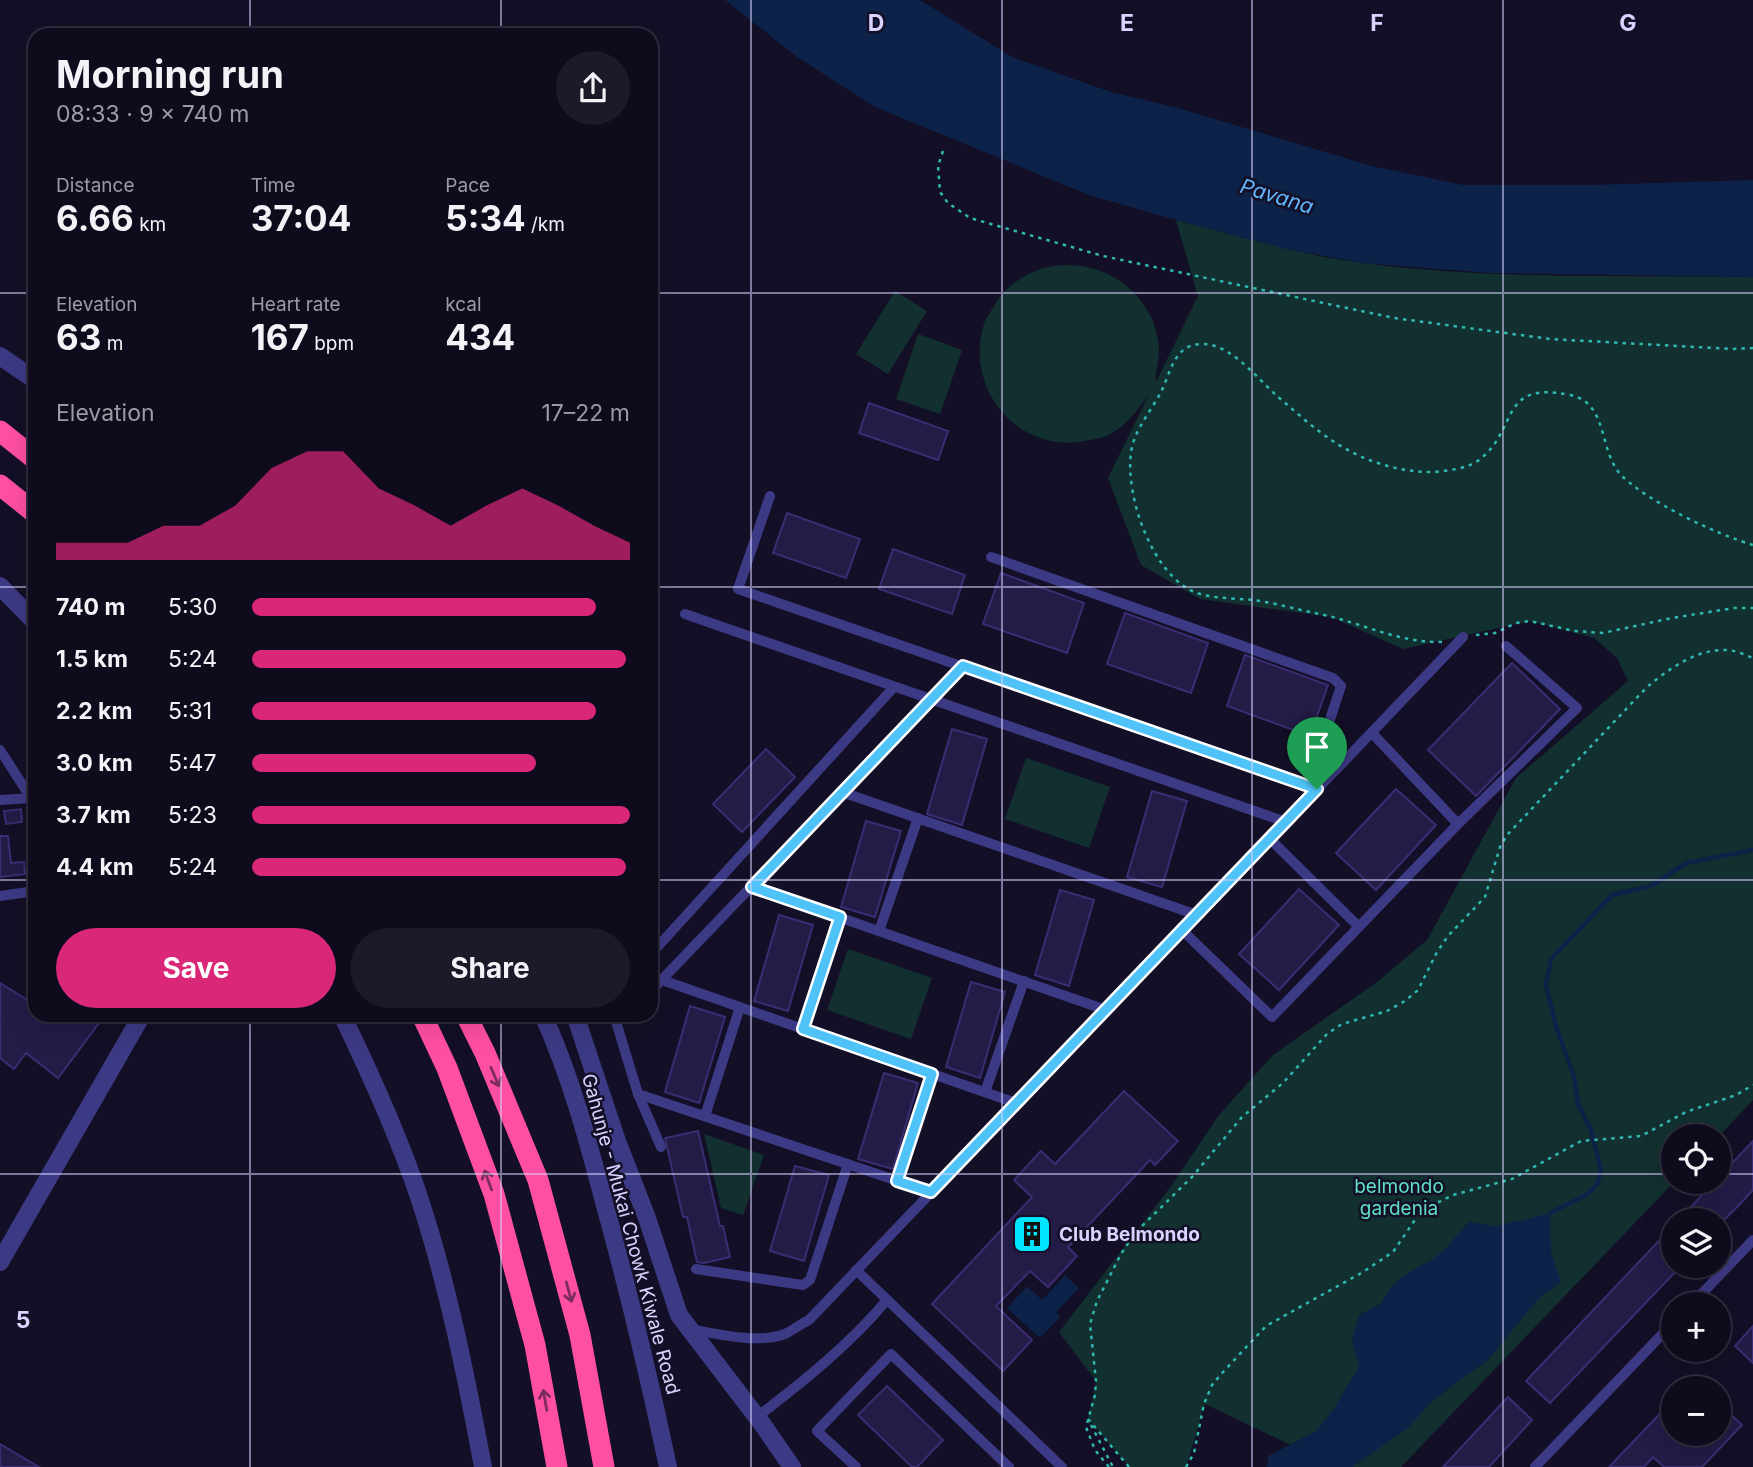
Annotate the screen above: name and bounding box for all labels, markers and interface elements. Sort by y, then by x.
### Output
text: D [868,9,884,37]
text: E [1120,9,1134,37]
text: F [1370,9,1384,37]
text: G [1619,9,1637,37]
text: Morning run [56,51,284,97]
button: share [556,51,630,125]
text: 08:33 · 9 × 740 m [56,100,249,128]
water label: Pavana [1237,173,1317,219]
text: Distance [56,174,134,197]
text: Time [251,174,295,197]
text: Pace [445,174,490,197]
text: 6.66 [56,197,134,239]
text: 37:04 [251,197,351,239]
text: 5:34 [445,197,526,239]
text: km [134,213,166,236]
text: /km [526,213,565,236]
text: Elevation [56,293,137,316]
text: Heart rate [251,293,341,316]
text: kcal [445,293,482,316]
text: 63 [56,316,101,358]
text: 167 [251,316,309,358]
text: 434 [445,316,515,358]
text: m [101,332,123,355]
text: bpm [309,332,354,355]
text: Elevation [56,399,155,427]
text: 17–22 m [541,399,630,427]
text: 740 m [56,593,126,621]
text: 5:30 [168,593,217,621]
text: 1.5 km [56,645,128,673]
text: 5:24 [168,645,217,673]
text: 2.2 km [56,697,132,725]
text: 5:31 [168,697,212,725]
pin [1287,717,1347,789]
icon: arrive [1298,728,1336,766]
text: 3.0 km [56,749,133,777]
text: 5:47 [168,749,216,777]
text: 3.7 km [56,801,131,829]
text: 5:23 [168,801,217,829]
text: 4.4 km [56,853,134,881]
text: 5:24 [168,853,217,881]
button: Save [56,928,336,1008]
button: Share [350,928,630,1008]
one-way arrow [489,1066,502,1087]
street label: Gahunje - Mukai Chowk Kiwale Road [577,1071,685,1397]
map controls [1661,1124,1731,1446]
button: locate [1661,1124,1731,1194]
one-way arrow [481,1169,494,1191]
park label: belmondo gardenia [1354,1175,1444,1220]
button: layers [1661,1208,1731,1278]
building icon: Club Belmondo [1011,1213,1053,1255]
place label: Club Belmondo [1059,1223,1200,1246]
one-way arrow [563,1280,576,1302]
button: + [1661,1292,1731,1362]
text: 5 [16,1306,30,1334]
button: − [1661,1376,1731,1446]
one-way arrow [537,1389,551,1412]

